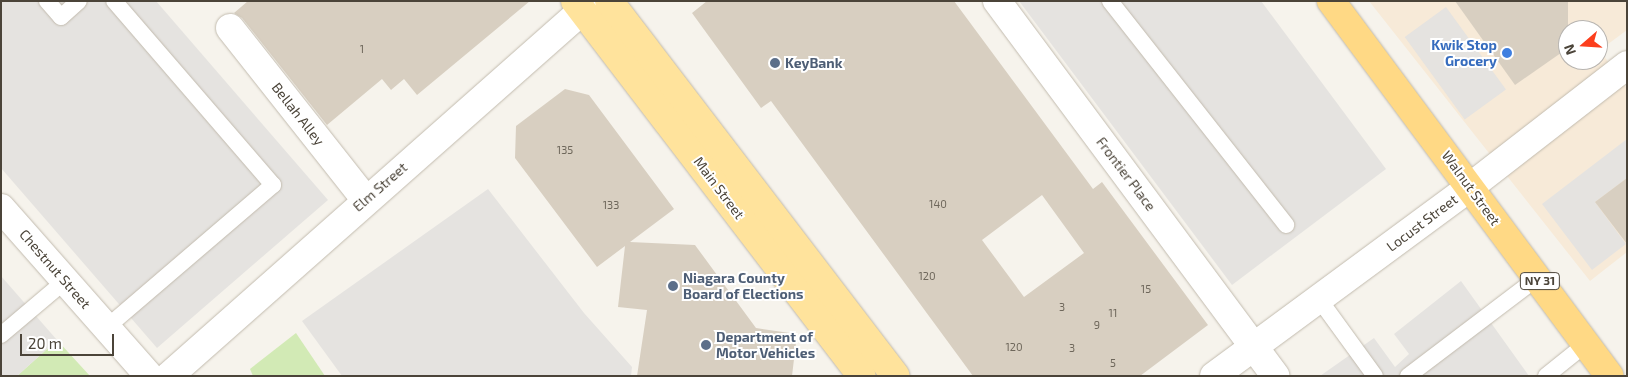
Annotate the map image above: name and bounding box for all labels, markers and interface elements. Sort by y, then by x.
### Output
north arrow [1558,20,1608,70]
place label: Kwik Stop Grocery [1431,37,1497,70]
house number: 1 [360,42,364,56]
text: N [1560,42,1579,57]
marker: Kwik Stop Grocery [1501,47,1513,59]
place label: KeyBank [785,55,843,71]
marker: KeyBank [769,57,781,69]
street label: Bellah Alley [268,79,328,149]
street label: Frontier Place [1093,134,1159,214]
house number: 135 [557,143,573,157]
street label: Walnut Street [1438,147,1504,229]
street label: Main Street [690,154,748,222]
street label: Elm Street [349,159,411,215]
street label: Locust Street [1383,191,1461,255]
house number: 140 [929,197,947,211]
house number: 133 [603,198,619,212]
street label: Chestnut Street [16,226,94,312]
house number: 120 [918,269,936,283]
place label: Niagara County Board of Elections [683,270,804,302]
road number: NY 31 [1519,272,1561,290]
marker: Niagara County Board of Elections [667,280,679,292]
house number: 15 [1141,282,1151,296]
house number: 3 [1059,300,1065,314]
house number: 11 [1109,306,1117,320]
house number: 9 [1094,318,1100,332]
scale bar [22,324,116,356]
place label: Department of Motor Vehicles [716,329,816,362]
text: 20 m [28,334,62,352]
marker: Department of Motor Vehicles [700,339,712,351]
house number: 120 [1005,340,1023,354]
house number: 3 [1069,341,1075,355]
house number: 5 [1110,356,1116,370]

